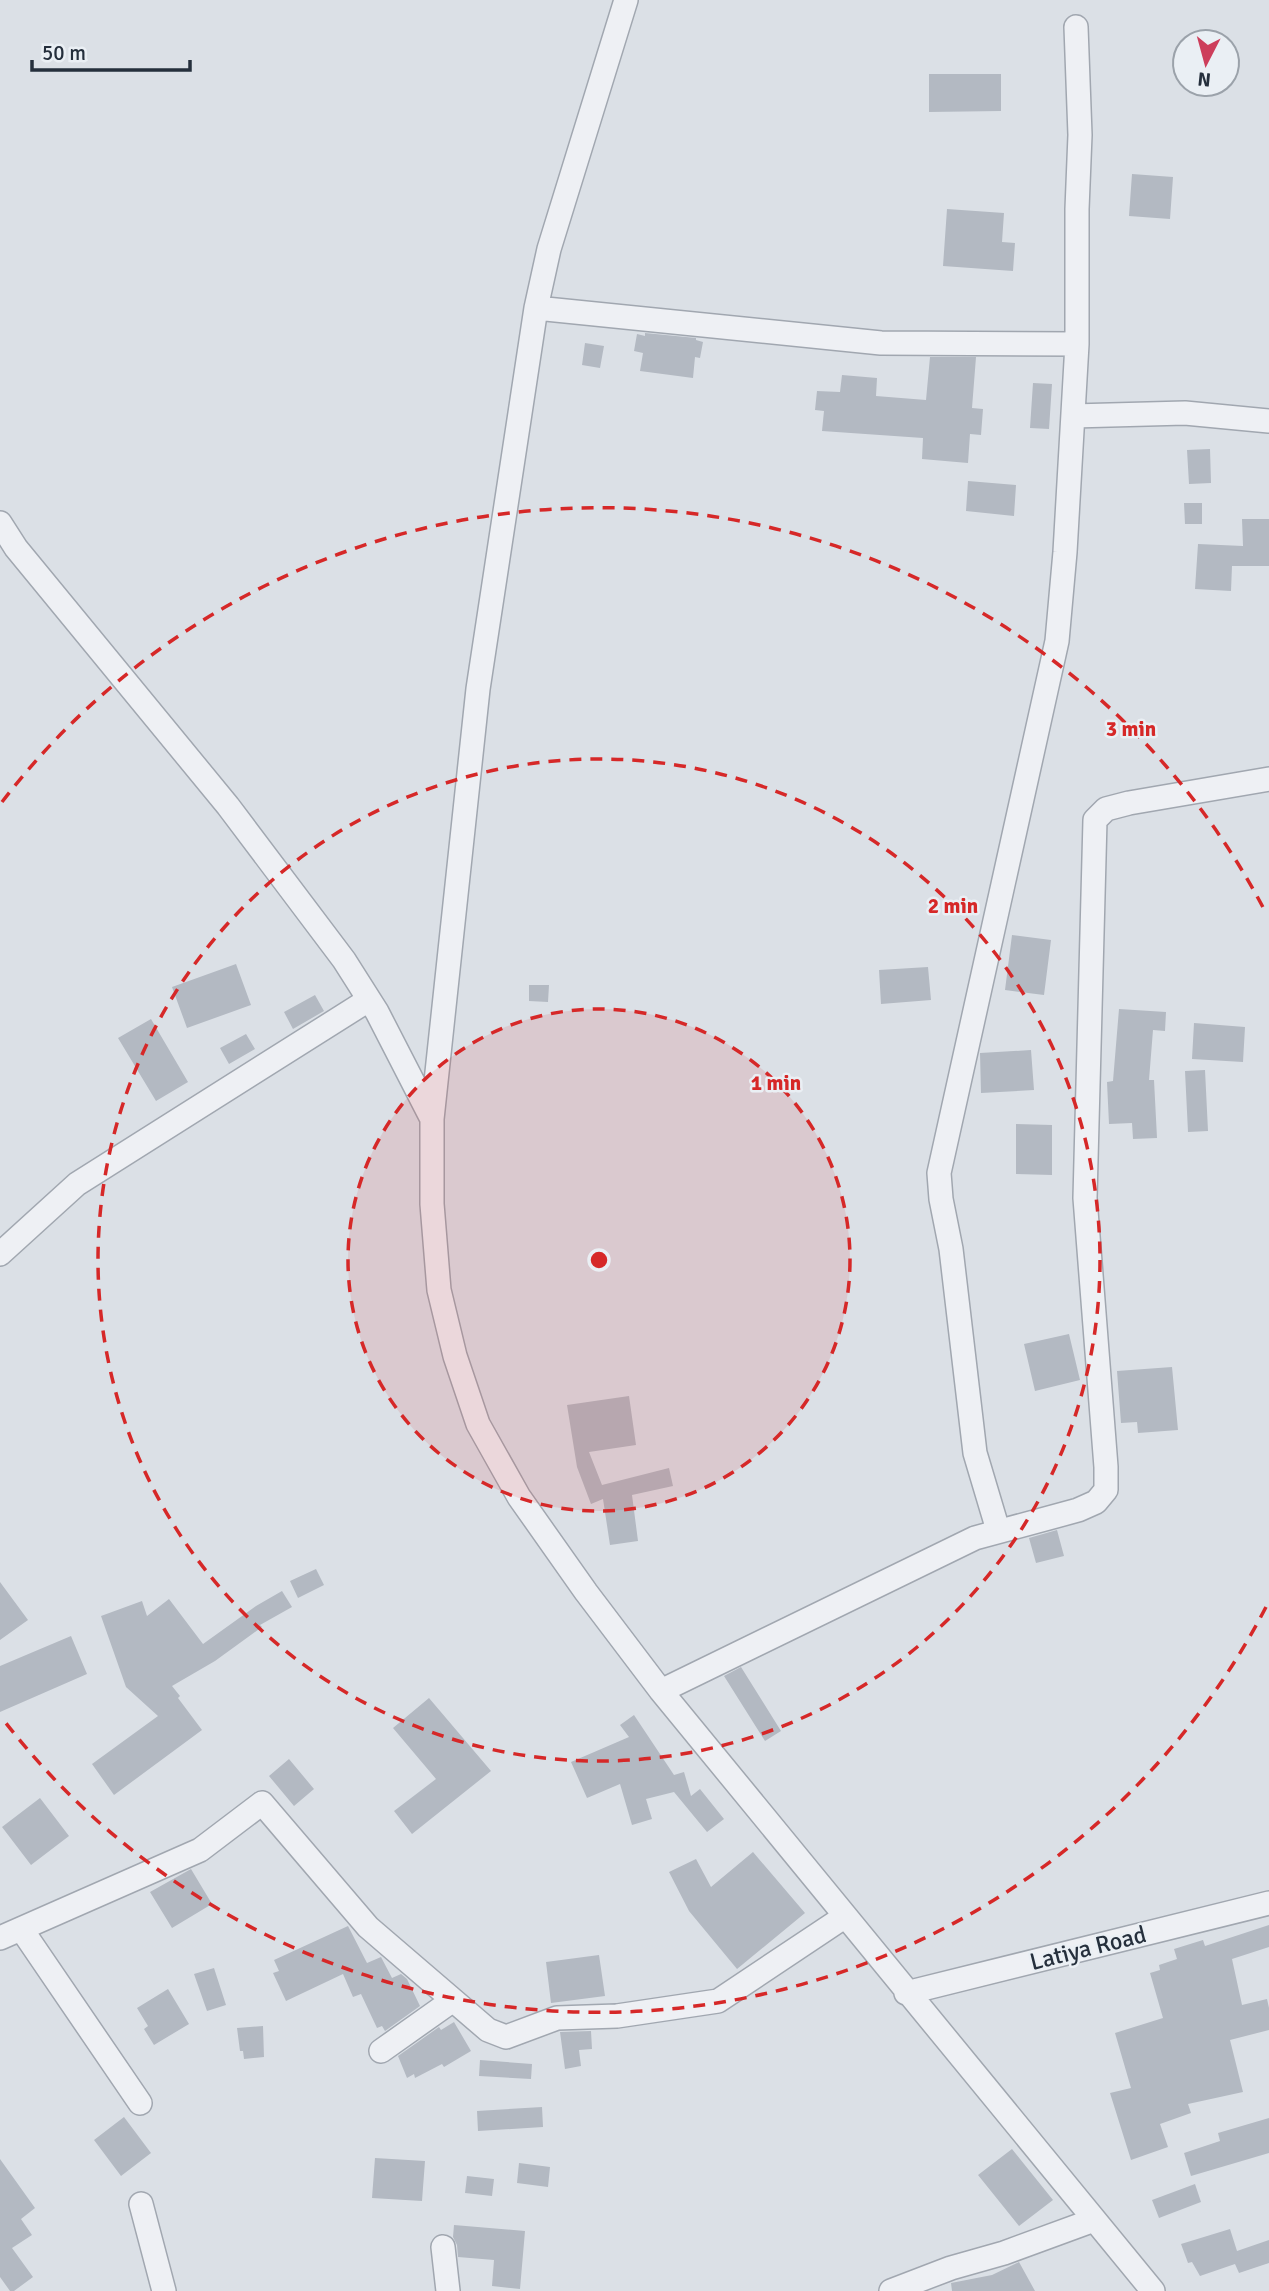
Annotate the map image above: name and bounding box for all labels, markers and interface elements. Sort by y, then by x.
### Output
scale bar [32,28,189,72]
north arrow [1171,28,1241,98]
text: 50 m [42,40,86,66]
text: N [1197,66,1212,92]
text: 3 min [1106,716,1156,742]
text: 2 min [928,893,978,919]
text: 1 min [751,1070,801,1096]
centre of rings [587,1248,611,1272]
street label: Latiya Road [1027,1919,1149,1977]

